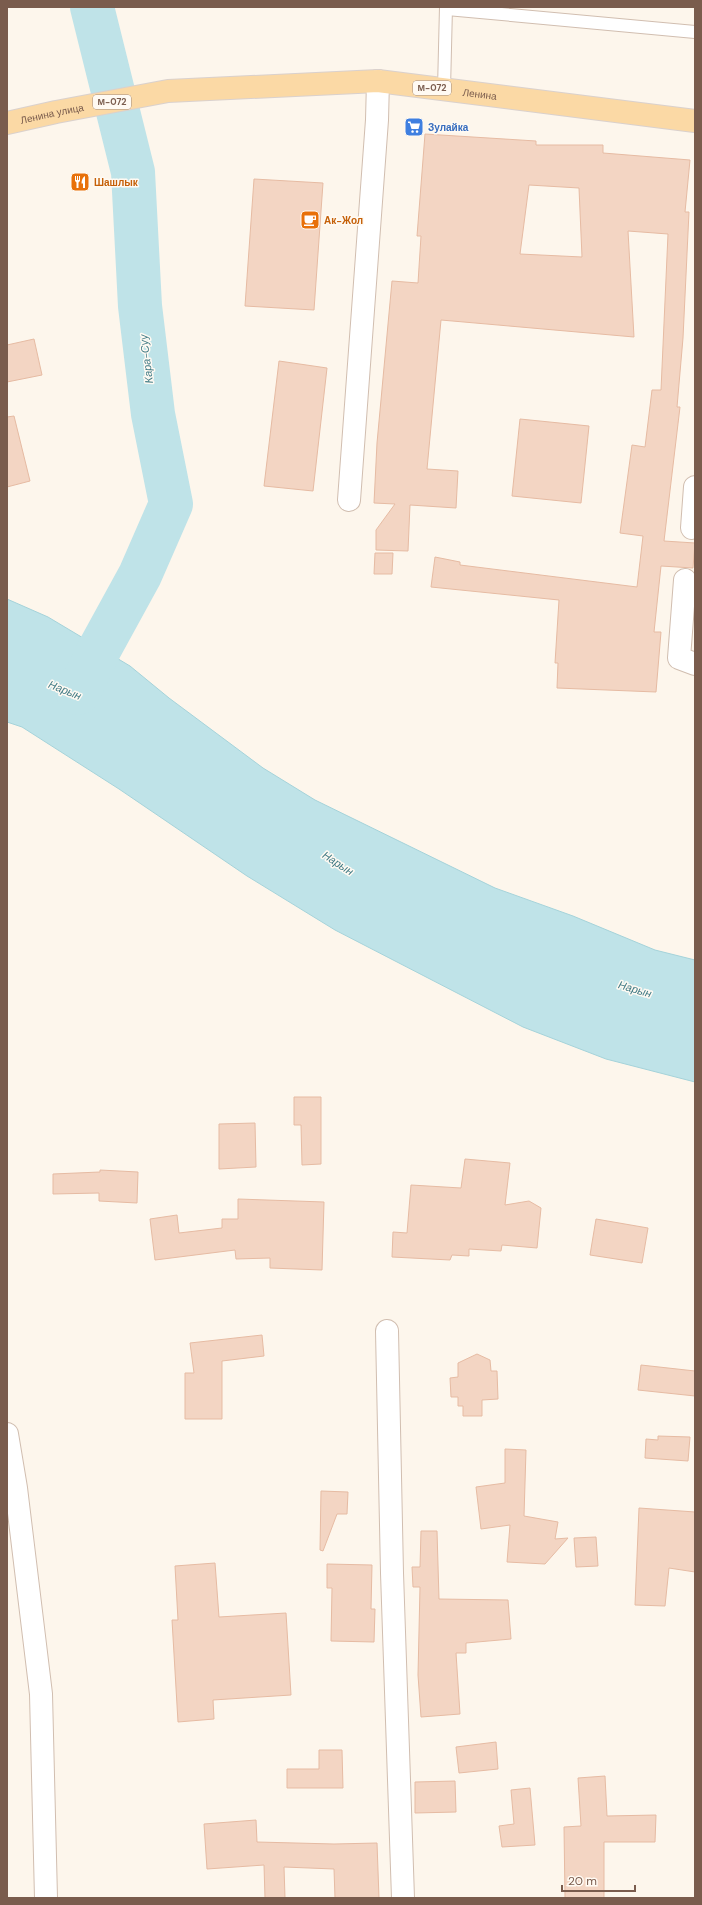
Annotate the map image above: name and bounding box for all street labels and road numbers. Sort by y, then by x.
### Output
road number: М-072 [413,81,451,95]
street label: Ленина [462,85,498,102]
road number: М-072 [93,95,131,109]
street label: Ленина улица [19,100,85,126]

